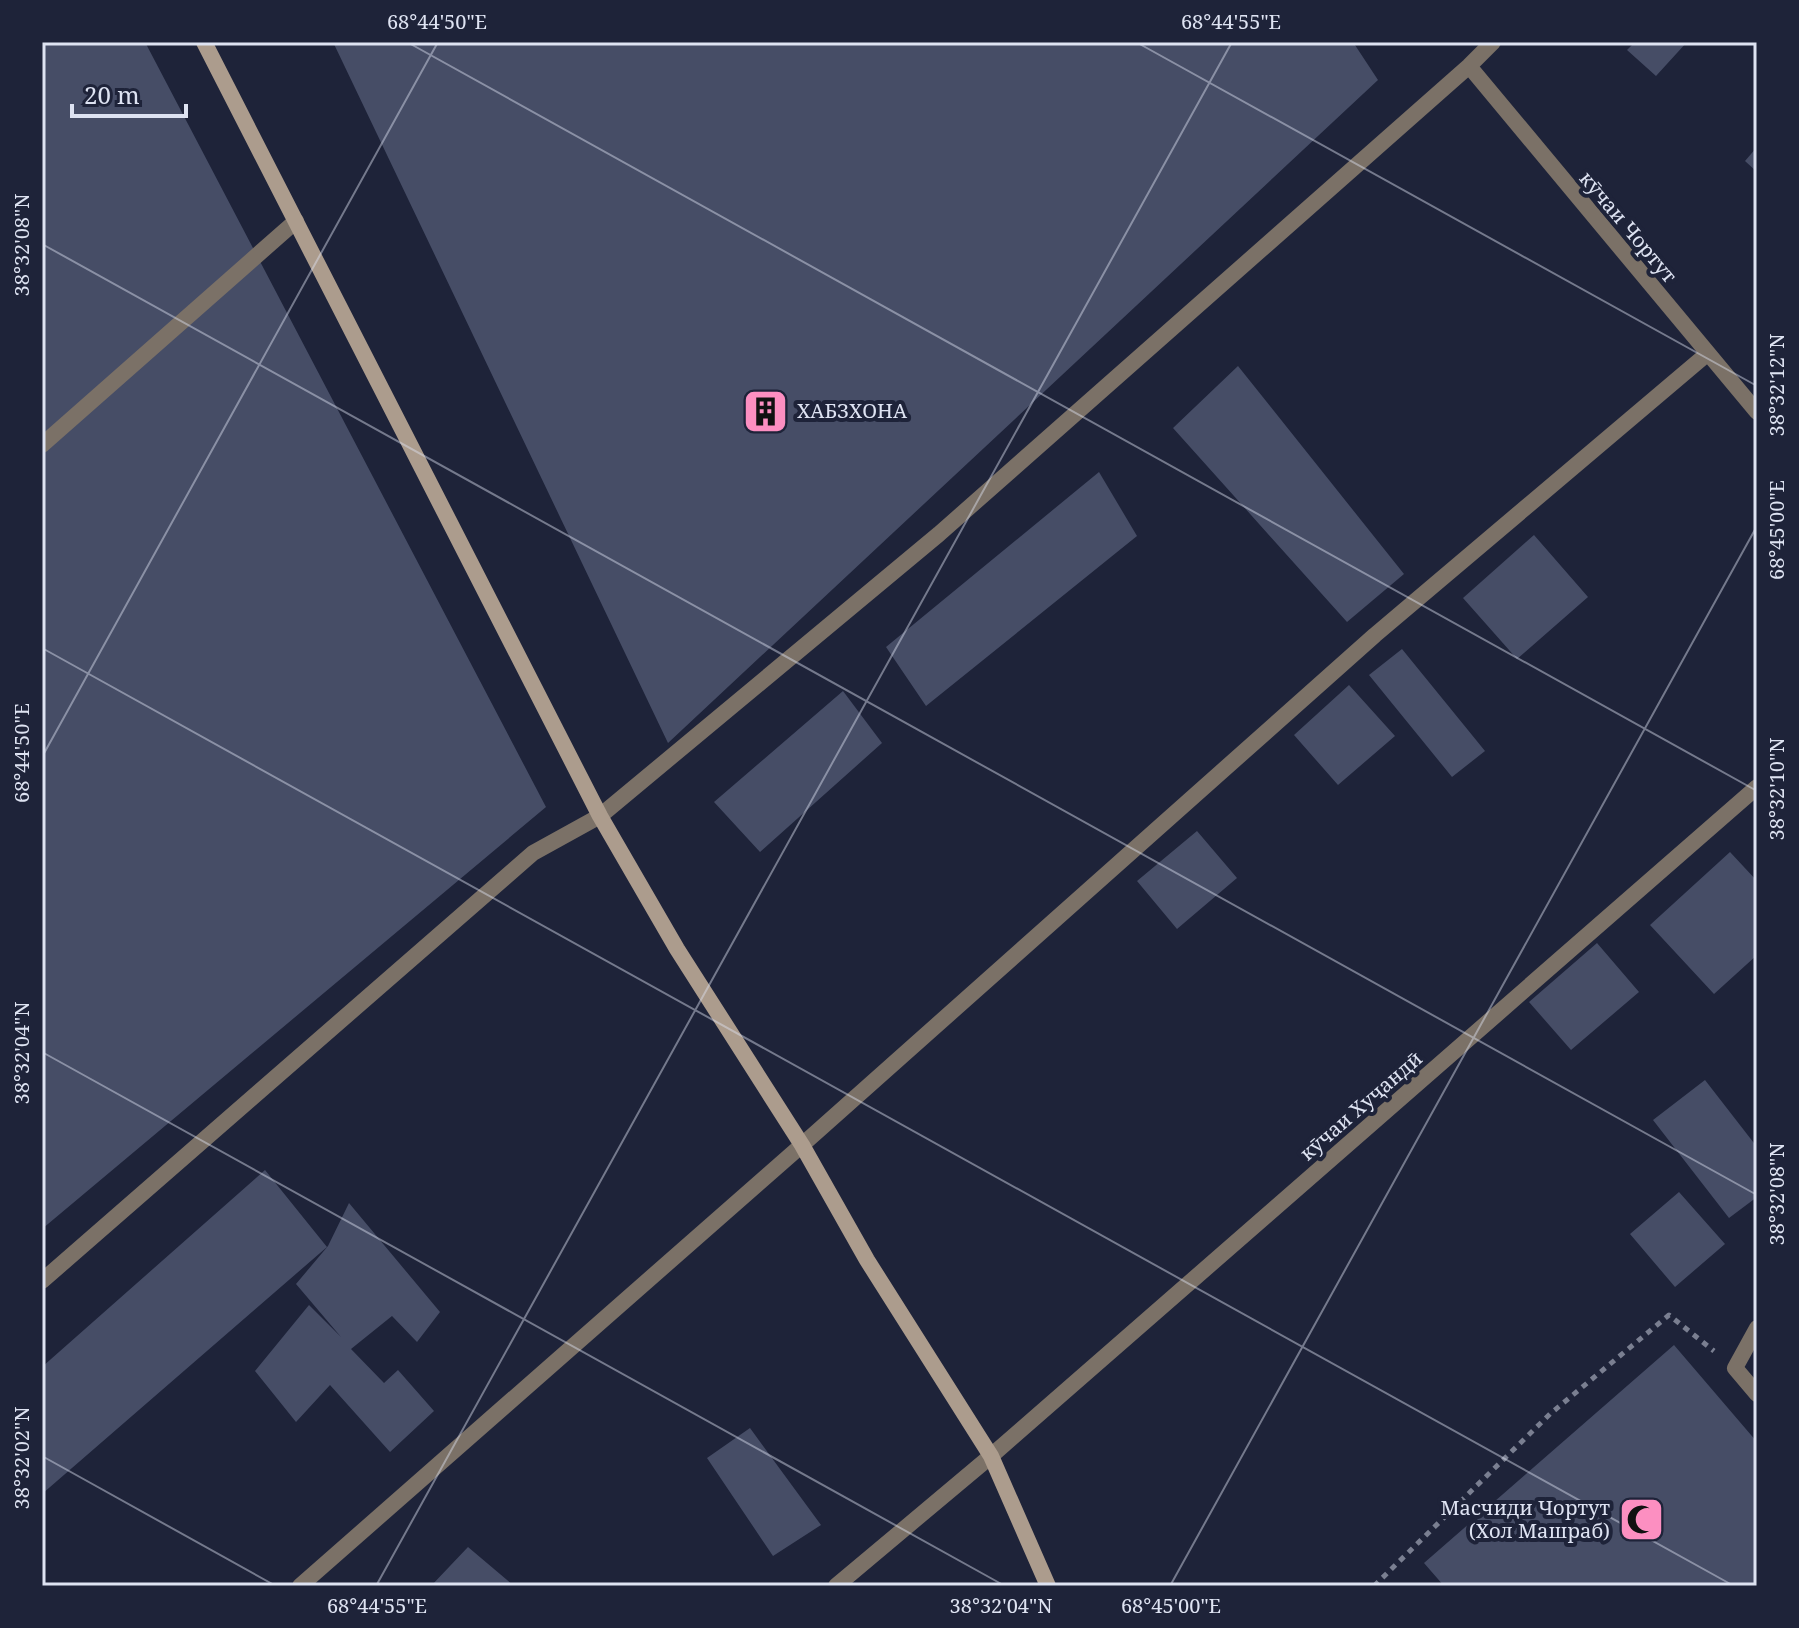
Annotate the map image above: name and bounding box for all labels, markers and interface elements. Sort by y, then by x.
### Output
text: 68°44'50"E [387,8,487,35]
text: 68°44'55"E [1181,8,1281,35]
scale bar [72,68,186,118]
text: 20 m [84,78,140,111]
street label: кӯчаи Чортут [1574,165,1683,288]
text: 38°32'08"N [8,194,35,296]
text: 38°32'12"N [1763,334,1790,436]
building icon: ХАБЗХОНА [742,387,790,435]
place label: ХАБЗХОНА [797,397,908,424]
text: 68°45'00"E [1763,480,1790,580]
text: 68°44'50"E [8,703,35,803]
text: 38°32'10"N [1763,738,1790,840]
text: 38°32'04"N [8,1002,35,1104]
street label: кӯчаи Хуҷандӣ [1294,1045,1428,1166]
text: 38°32'08"N [1763,1143,1790,1245]
text: 38°32'02"N [8,1407,35,1509]
place label: Масчиди Чортут (Хол Машраб) [1440,1494,1610,1544]
mosque icon: Масчиди Чортут (Хол Машраб) [1617,1496,1665,1544]
text: 68°44'55"E [327,1592,427,1619]
text: 38°32'04"N [950,1592,1052,1619]
text: 68°45'00"E [1121,1592,1221,1619]

